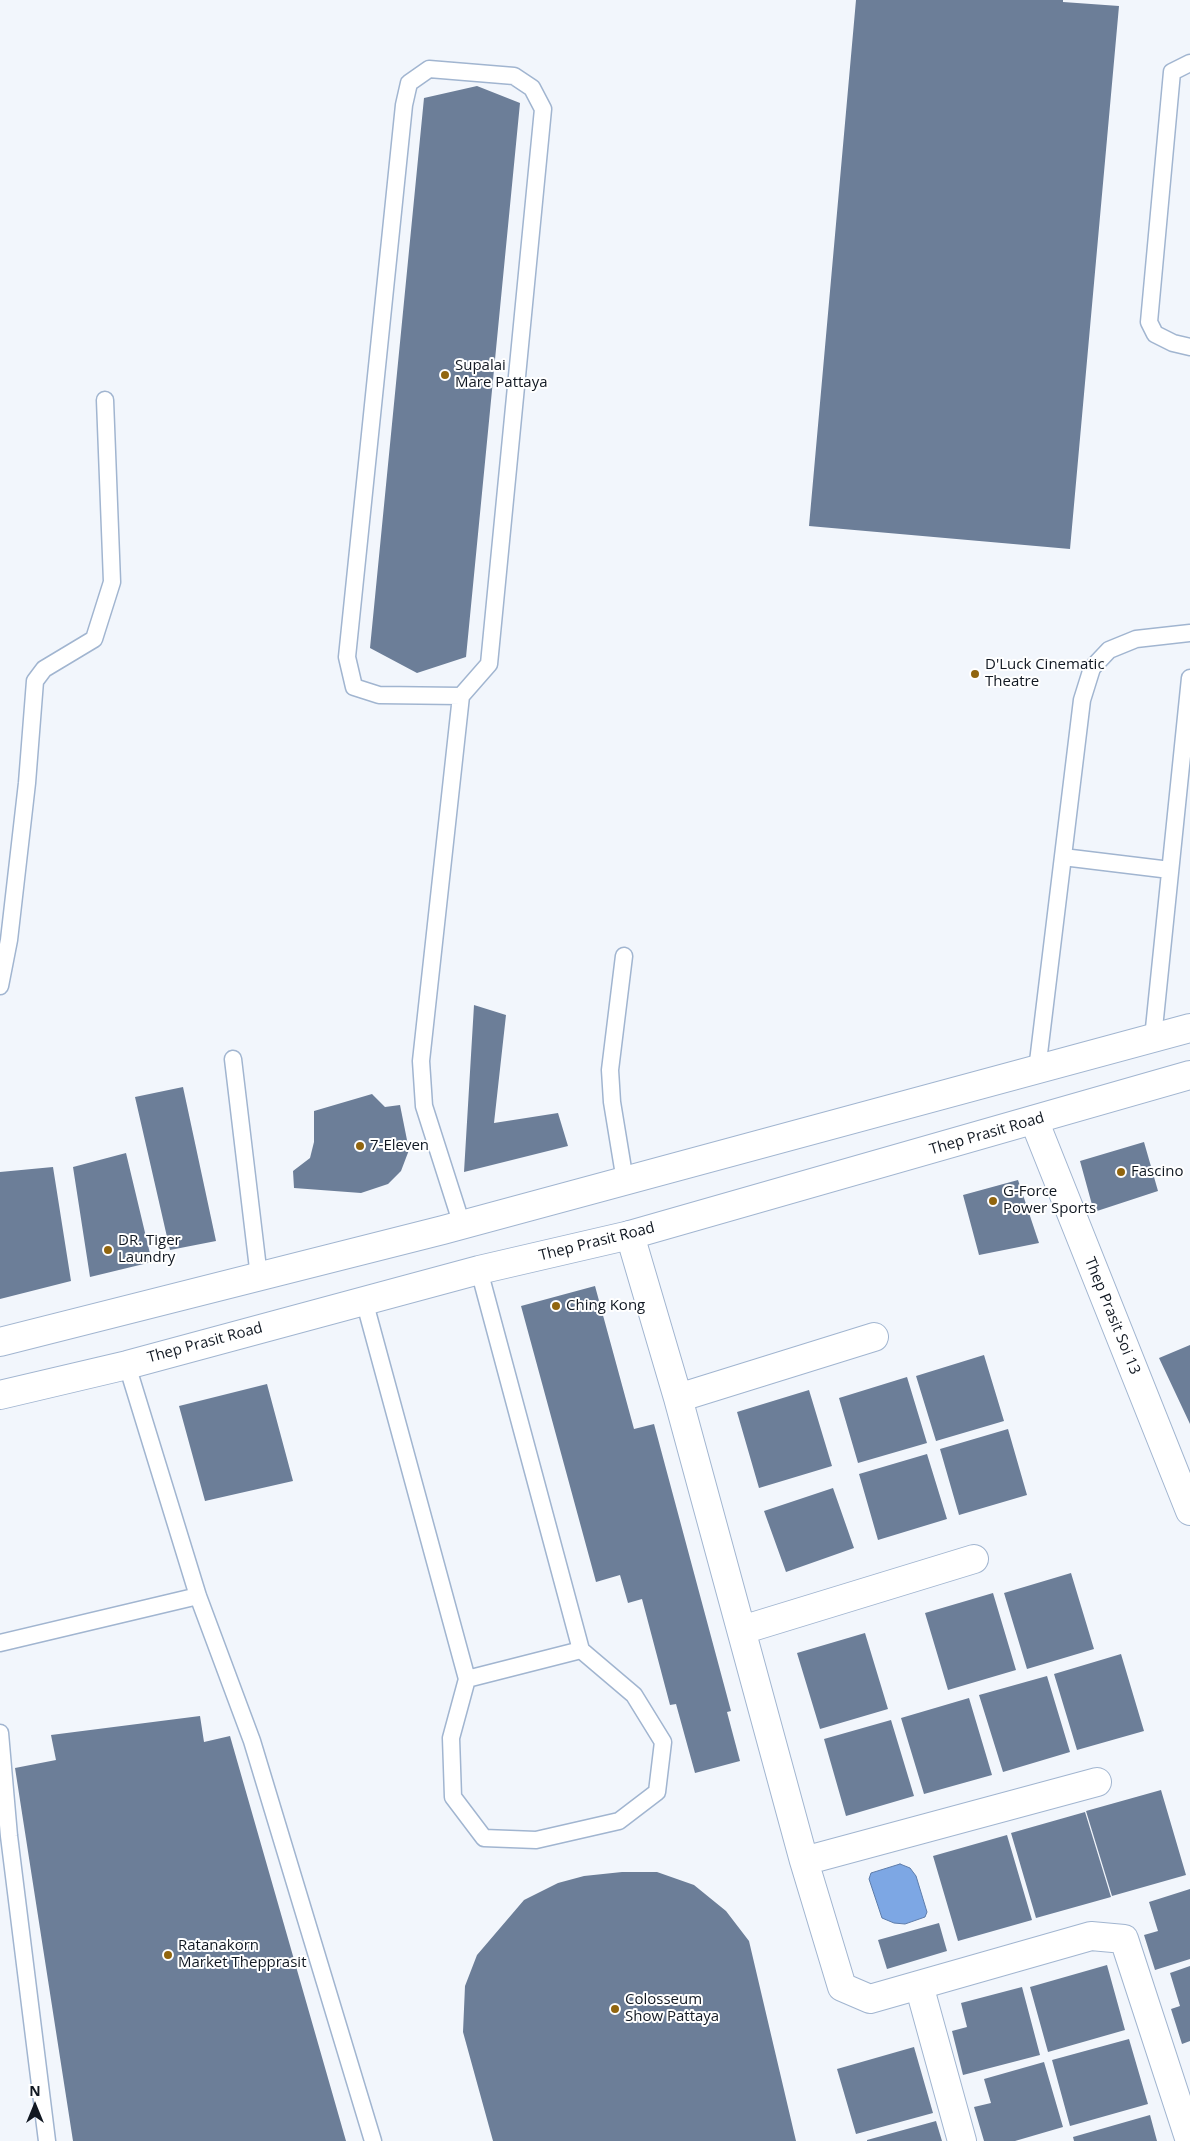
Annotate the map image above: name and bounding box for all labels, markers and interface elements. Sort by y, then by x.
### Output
place label: Supalai Mare Pattaya [455,357,548,392]
marker: Supalai Mare Pattaya [439,369,451,381]
place label: D'Luck Cinematic Theatre [985,656,1105,691]
marker: D'Luck Cinematic Theatre [969,668,981,680]
street label: Thep Prasit Road [928,1109,1046,1159]
place label: 7-Eleven [370,1137,429,1155]
marker: 7-Eleven [354,1140,366,1152]
place label: Fascino [1131,1163,1183,1181]
marker: Fascino [1115,1166,1127,1178]
place label: G-Force Power Sports [1003,1183,1096,1218]
marker: G-Force Power Sports [987,1195,999,1207]
street label: Thep Prasit Road [537,1219,657,1265]
place label: DR. Tiger Laundry [118,1232,181,1267]
marker: DR. Tiger Laundry [102,1244,114,1256]
street label: Thep Prasit Soi 13 [1080,1255,1144,1377]
place label: Ching Kong [566,1297,645,1315]
marker: Ching Kong [550,1300,562,1312]
street label: Thep Prasit Road [145,1319,265,1367]
place label: Ratanakorn Market Thepprasit [178,1937,306,1972]
marker: Ratanakorn Market Thepprasit [162,1949,174,1961]
place label: Colosseum Show Pattaya [625,1991,719,2026]
marker: Colosseum Show Pattaya [609,2003,621,2015]
north arrow [10,2081,60,2131]
text: N [29,2081,41,2100]

